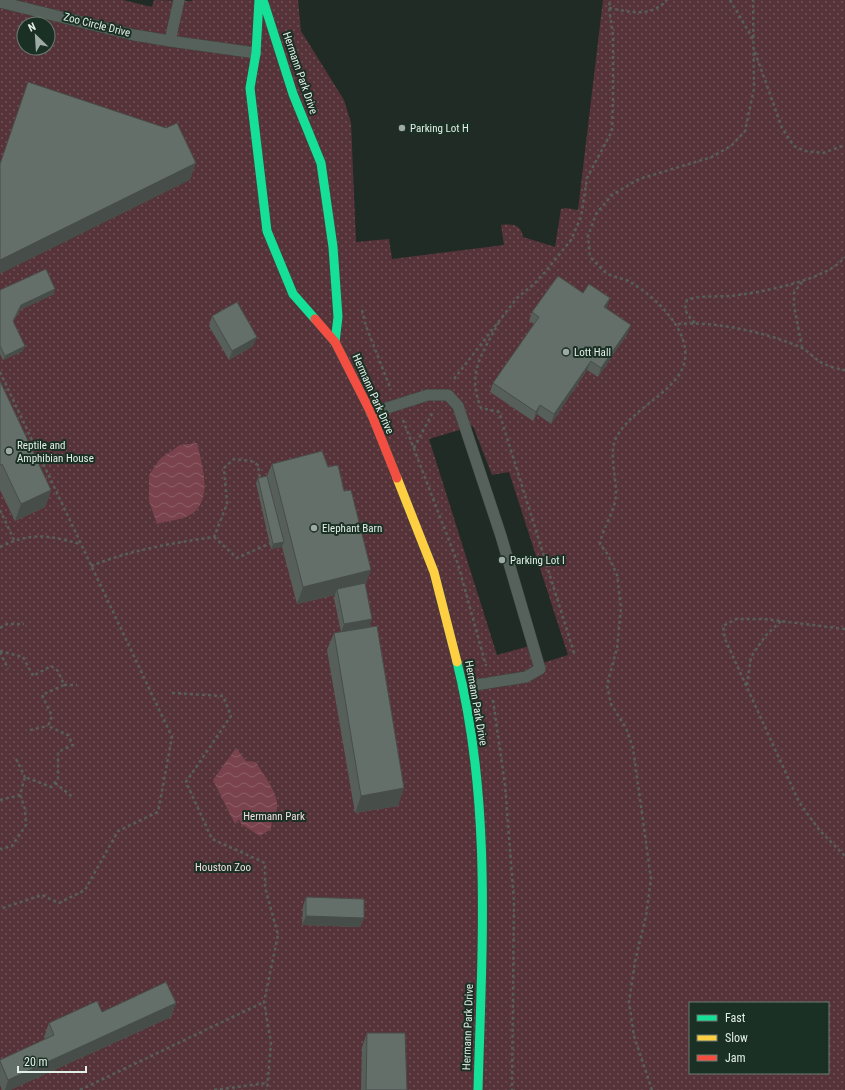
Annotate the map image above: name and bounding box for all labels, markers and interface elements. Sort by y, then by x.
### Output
street label: Zoo Circle Drive [62,10,132,40]
north arrow [16,16,56,56]
text: N [26,20,38,35]
street label: Hermann Park Drive [280,30,320,116]
place label: Parking Lot H [410,122,469,135]
marker: Parking Lot H [397,123,407,133]
place label: Lott Hall [574,346,611,359]
marker: Lott Hall [561,347,571,357]
street label: Hermann Park Drive [350,352,396,436]
place label: Reptile and Amphibian House [17,439,94,465]
marker: Reptile and Amphibian House [4,446,14,456]
place label: Elephant Barn [322,522,382,535]
marker: Elephant Barn [309,523,319,533]
place label: Parking Lot I [510,554,565,567]
marker: Parking Lot I [497,555,507,565]
street label: Hermann Park Drive [462,659,490,747]
park label: Hermann Park [243,810,305,823]
park label: Houston Zoo [195,861,251,874]
street label: Hermann Park Drive [460,984,476,1070]
legend [689,1002,829,1074]
text: Fast [725,1011,746,1025]
text: Slow [725,1031,748,1045]
scale bar [18,1048,86,1074]
text: Jam [725,1051,746,1065]
text: 20 m [24,1055,48,1069]

